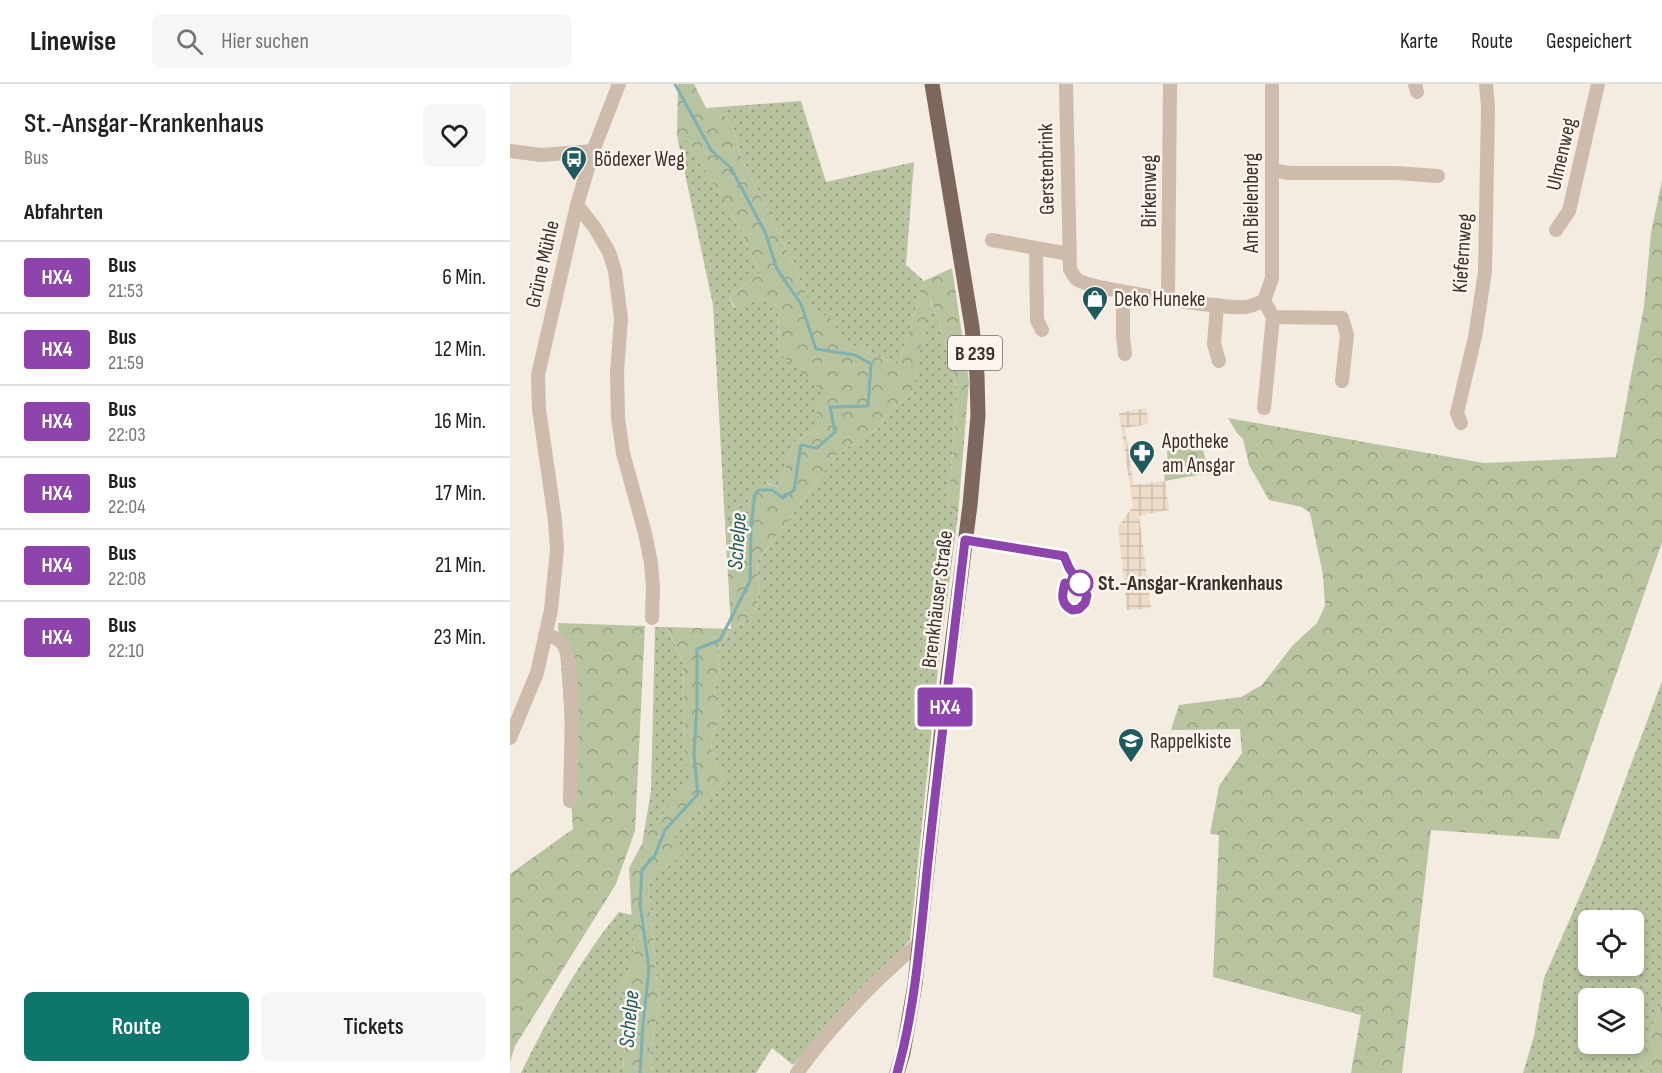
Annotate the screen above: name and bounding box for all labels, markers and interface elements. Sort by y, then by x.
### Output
search box [152,14,572,68]
text: Linewise [30,25,116,58]
icon: search [173,25,206,58]
text: Hier suchen [221,28,309,55]
text: Karte [1400,29,1438,54]
text: Route [1471,29,1513,54]
text: Gespeichert [1546,29,1632,54]
button: heart [423,104,486,167]
text: St.-Ansgar-Krankenhaus [24,107,264,140]
street label: Ulmenweg [1541,115,1582,193]
street label: Gerstenbrink [1033,123,1060,215]
bus stop icon: Bödexer Weg [559,144,589,182]
text: Bus [24,146,48,170]
place label: Bödexer Weg [594,147,685,172]
street label: Am Bielenberg [1239,153,1264,254]
street label: Birkenweg [1137,155,1162,227]
text: Abfahrten [24,199,103,226]
street label: Kiefernweg [1447,213,1478,294]
street label: Grüne Mühle [520,218,565,310]
text: Bus [108,252,137,279]
text: 6 Min. [442,264,486,291]
text: HX4 [42,265,72,290]
text: 21:53 [108,279,143,303]
shop icon: Deko Huneke [1080,284,1110,322]
place label: Deko Huneke [1114,287,1206,312]
text: Bus [108,324,137,351]
text: 12 Min. [435,336,486,363]
road number: B 239 [948,336,1002,370]
text: HX4 [42,337,72,362]
text: 21:59 [108,351,144,375]
text: Bus [108,396,137,423]
text: 16 Min. [434,408,486,435]
text: HX4 [42,409,72,434]
text: 22:03 [108,423,146,447]
place label: Apotheke am Ansgar [1161,429,1235,478]
pharmacy icon: Apotheke am Ansgar [1127,438,1157,476]
text: Bus [108,468,137,495]
text: 17 Min. [435,480,486,507]
text: HX4 [42,481,72,506]
text: 22:04 [108,495,146,519]
water label: Schelpe [722,511,753,571]
street label: Brenkhäuser Straße [917,529,958,669]
text: Bus [108,540,137,567]
text: 21 Min. [435,552,486,579]
text: HX4 [42,553,72,578]
text: 22:08 [108,567,146,591]
marker: St.-Ansgar-Krankenhaus [1067,570,1093,596]
place label: St.-Ansgar-Krankenhaus [1098,571,1283,596]
text: Bus [108,612,137,639]
text: 23 Min. [433,624,486,651]
text: HX4 [42,625,72,650]
text: 22:10 [108,639,144,663]
line badge: HX4 [910,688,980,726]
text: HX4 [930,695,960,720]
school or university icon: Rappelkiste [1116,726,1146,764]
place label: Rappelkiste [1150,729,1231,754]
map controls [1578,910,1644,1054]
button: locate [1578,910,1644,976]
button: layers [1578,988,1644,1054]
water label: Schelpe [614,989,645,1049]
button: Route [24,992,249,1061]
button: Tickets [261,992,486,1061]

